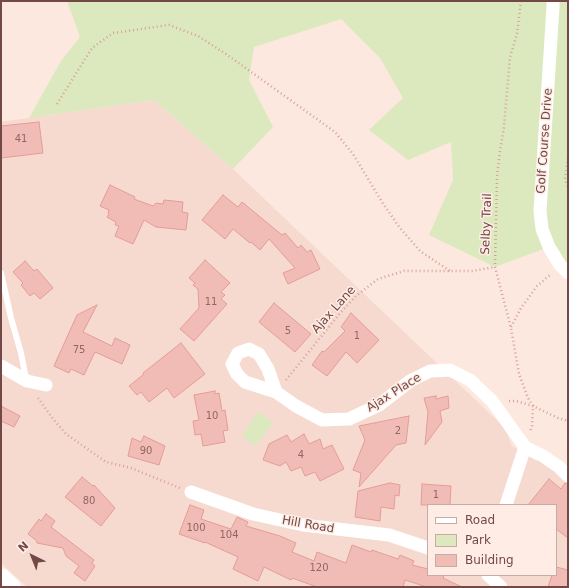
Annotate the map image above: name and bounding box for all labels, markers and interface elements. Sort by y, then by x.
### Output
street label: Golf Course Drive [534,88,556,194]
house number: 41 [15,133,27,145]
street label: Selby Trail [479,193,495,255]
street label: Ajax Lane [309,283,359,337]
house number: 11 [205,296,217,308]
house number: 5 [285,325,291,337]
house number: 1 [354,330,360,342]
house number: 75 [73,344,85,356]
street label: Ajax Place [364,371,424,415]
house number: 10 [206,410,218,422]
house number: 2 [395,425,401,437]
house number: 90 [140,445,152,457]
house number: 4 [298,449,304,461]
house number: 1 [433,489,439,501]
house number: 80 [83,495,95,507]
legend [427,504,557,576]
street label: Hill Road [281,513,335,537]
text: Road [465,513,495,527]
house number: 100 [186,522,206,534]
house number: 104 [219,529,239,541]
text: Park [465,533,491,547]
north arrow [12,536,52,576]
text: N [16,539,31,555]
text: Building [465,553,514,567]
house number: 120 [309,562,329,574]

